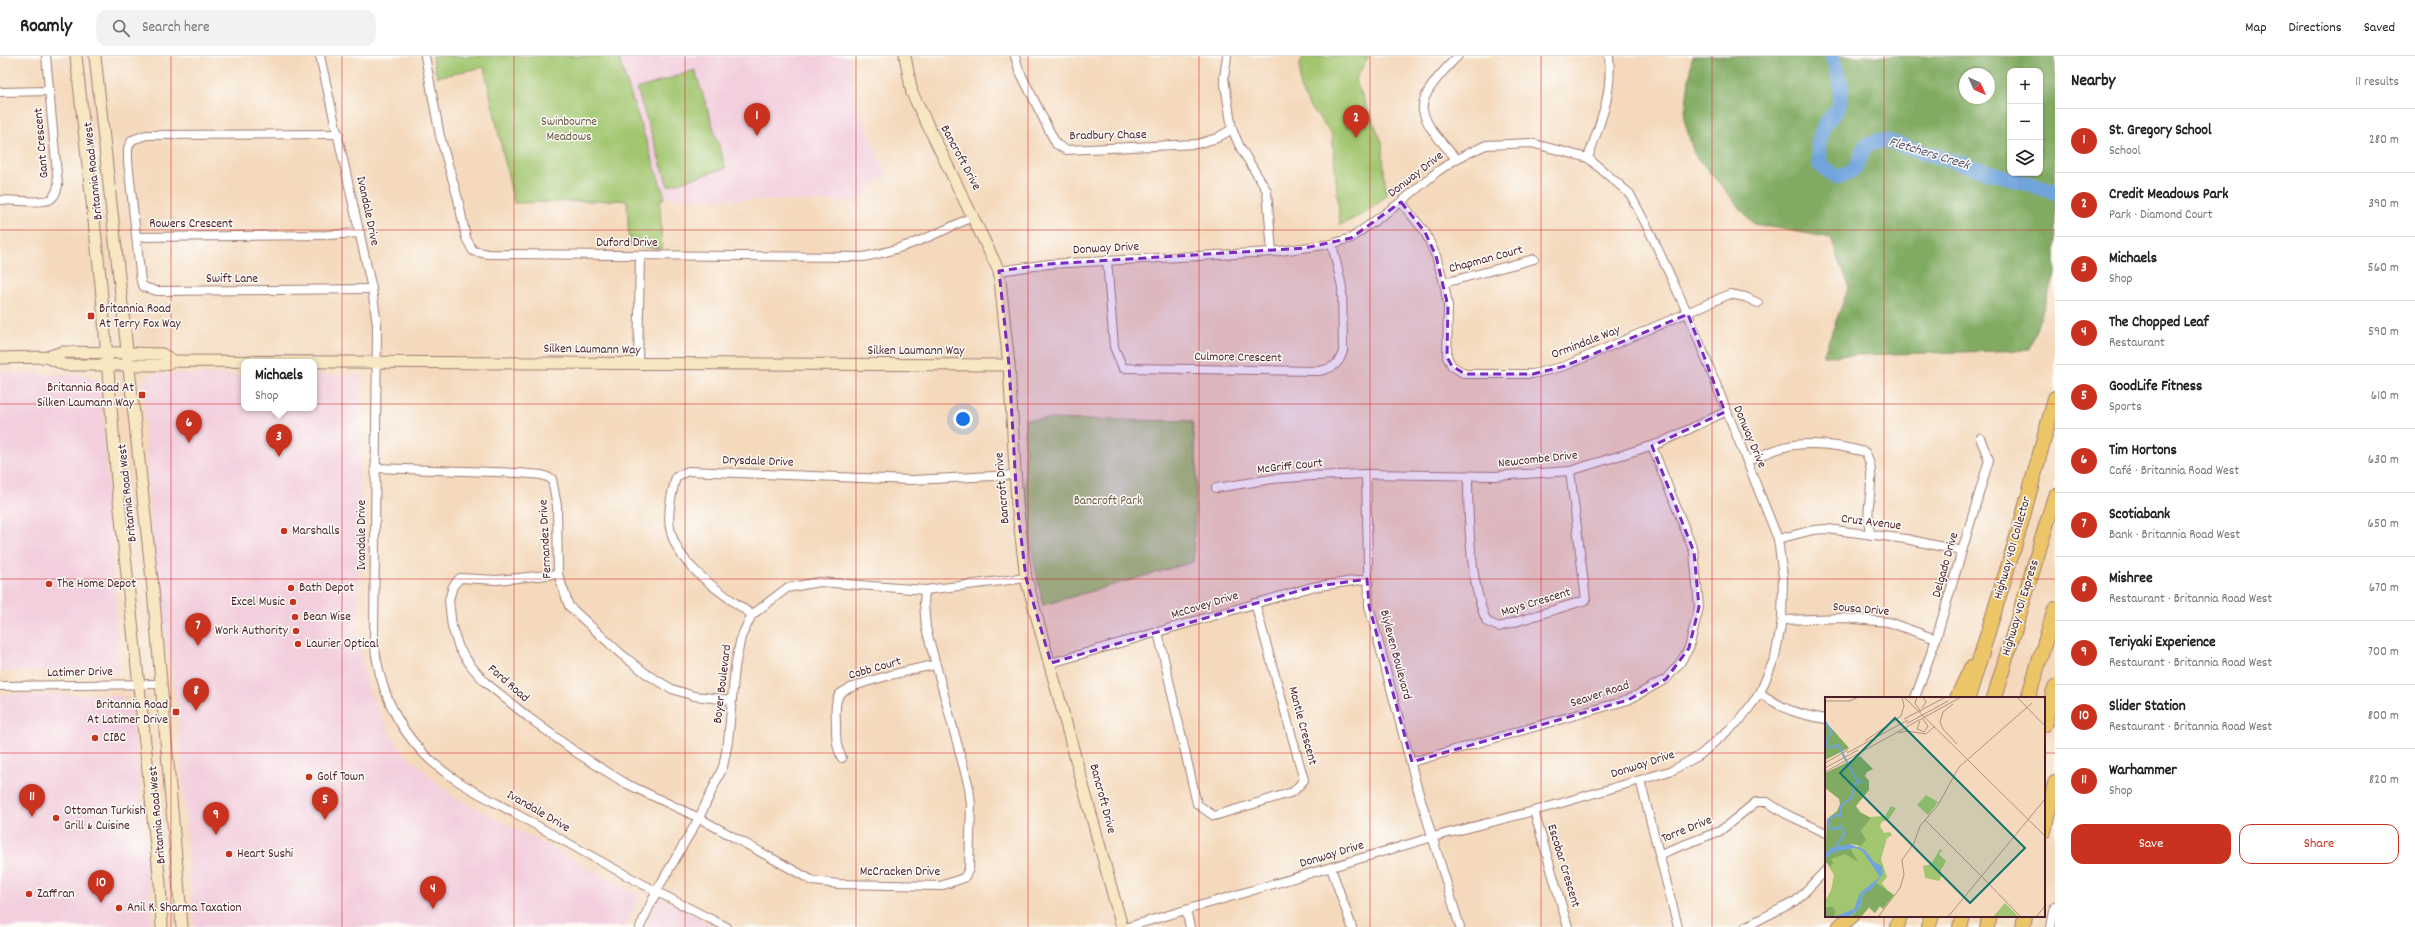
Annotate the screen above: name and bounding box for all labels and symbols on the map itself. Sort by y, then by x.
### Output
north arrow [1959,68,1995,104]
pin: 1 [744,103,770,136]
pin: 2 [1343,105,1369,138]
street label: Gant Crescent [29,107,55,179]
park label: Swinbourne Meadows [541,113,597,147]
street label: Britannia Road West [79,121,109,221]
street label: Bancroft Drive [935,122,985,194]
street label: Bradbury Chase [1069,126,1147,146]
water label: Fletchers Creek [1886,132,1973,176]
street label: Donway Drive [1384,147,1448,203]
street label: Ivandale Drive [350,174,384,248]
street label: Rowers Crescent [149,215,233,234]
street label: Duford Drive [596,234,658,253]
street label: Donway Drive [1072,238,1140,260]
street label: Chapman Court [1447,241,1525,279]
street label: Swift Lane [206,270,258,289]
place label: Britannia Road At Terry Fox Way [99,300,182,334]
marker: Britannia Road At Terry Fox Way [86,311,96,321]
street label: Ormindale Way [1549,321,1624,365]
street label: Silken Laumann Way [543,340,641,360]
street label: Silken Laumann Way [867,342,965,361]
street label: Culmore Crescent [1194,348,1282,368]
place label: Britannia Road At Silken Laumann Way [37,379,135,413]
marker: Britannia Road At Silken Laumann Way [137,390,147,400]
street label: Donway Drive [1727,403,1771,471]
your location [953,409,973,429]
pin: 6 [176,410,202,443]
pin: 3 [266,424,292,457]
street label: Britannia Road West [113,443,143,543]
street label: Newcombe Drive [1497,446,1579,474]
street label: Drysdale Drive [722,451,794,473]
street label: Bancroft Drive [990,451,1016,524]
street label: McGriff Court [1256,454,1324,480]
park label: Bancroft Park [1074,492,1142,511]
street label: Highway 401 Collector [1989,494,2037,602]
street label: Ivandale Drive [353,499,372,570]
street label: Fernandez Drive [534,499,558,579]
street label: Cruz Avenue [1840,510,1902,536]
place label: Marshalls [292,522,340,541]
marker: Marshalls [279,526,289,536]
street label: Delgado Drive [1928,530,1964,600]
street label: Highway 401 Express [1997,557,2045,659]
place label: The Home Depot [57,575,136,594]
marker: The Home Depot [44,579,54,589]
place label: Bath Depot [299,579,354,598]
marker: Bath Depot [286,583,296,593]
street label: Mays Crescent [1499,583,1573,623]
street label: McCovey Drive [1169,587,1241,625]
place label: Excel Music [231,593,285,612]
marker: Excel Music [288,597,298,607]
street label: Sousa Drive [1832,598,1890,622]
place label: Bean Wise [303,608,351,627]
street label: Blyleven Boulevard [1374,608,1416,702]
marker: Bean Wise [290,612,300,622]
pin: 7 [185,613,211,646]
place label: Work Authority [215,622,289,641]
marker: Work Authority [291,626,301,636]
place label: Laurier Optical [306,635,379,654]
marker: Laurier Optical [293,639,303,649]
street label: Boyer Boulevard [709,643,737,725]
street label: Cobb Court [846,652,904,686]
street label: Ford Road [483,660,533,708]
street label: Latimer Drive [47,663,113,683]
street label: Seaver Road [1568,677,1632,713]
pin: 8 [183,678,209,711]
street label: Mantle Crescent [1282,685,1322,768]
place label: Britannia Road At Latimer Drive [87,696,168,730]
inset map [1825,697,2045,917]
marker: Britannia Road At Latimer Drive [171,707,181,717]
place label: CIBC [103,729,127,748]
marker: CIBC [90,733,100,743]
street label: Donway Drive [1609,746,1678,784]
street label: Bancroft Drive [1084,762,1120,836]
street label: Britannia Road West [144,765,172,865]
place label: Golf Town [317,768,364,787]
marker: Golf Town [304,772,314,782]
pin: 11 [19,784,45,817]
street label: Ivandale Drive [503,786,574,838]
pin: 5 [312,787,338,820]
place label: Ottoman Turkish Grill & Cuisine [64,802,146,836]
pin: 9 [203,802,229,835]
street label: Torre Drive [1659,811,1715,849]
marker: Ottoman Turkish Grill & Cuisine [51,813,61,823]
street label: Escobar Crescent [1541,822,1585,910]
street label: Donway Drive [1298,836,1367,874]
place label: Heart Sushi [237,845,294,864]
marker: Heart Sushi [224,849,234,859]
street label: McCracken Drive [860,863,941,882]
pin: 10 [88,870,114,903]
pin: 4 [420,876,446,909]
place label: Zaffran [37,885,75,904]
marker: Zaffran [24,889,34,899]
place label: Anil K. Sharma Taxation [127,899,242,918]
marker: Anil K. Sharma Taxation [114,903,124,913]

